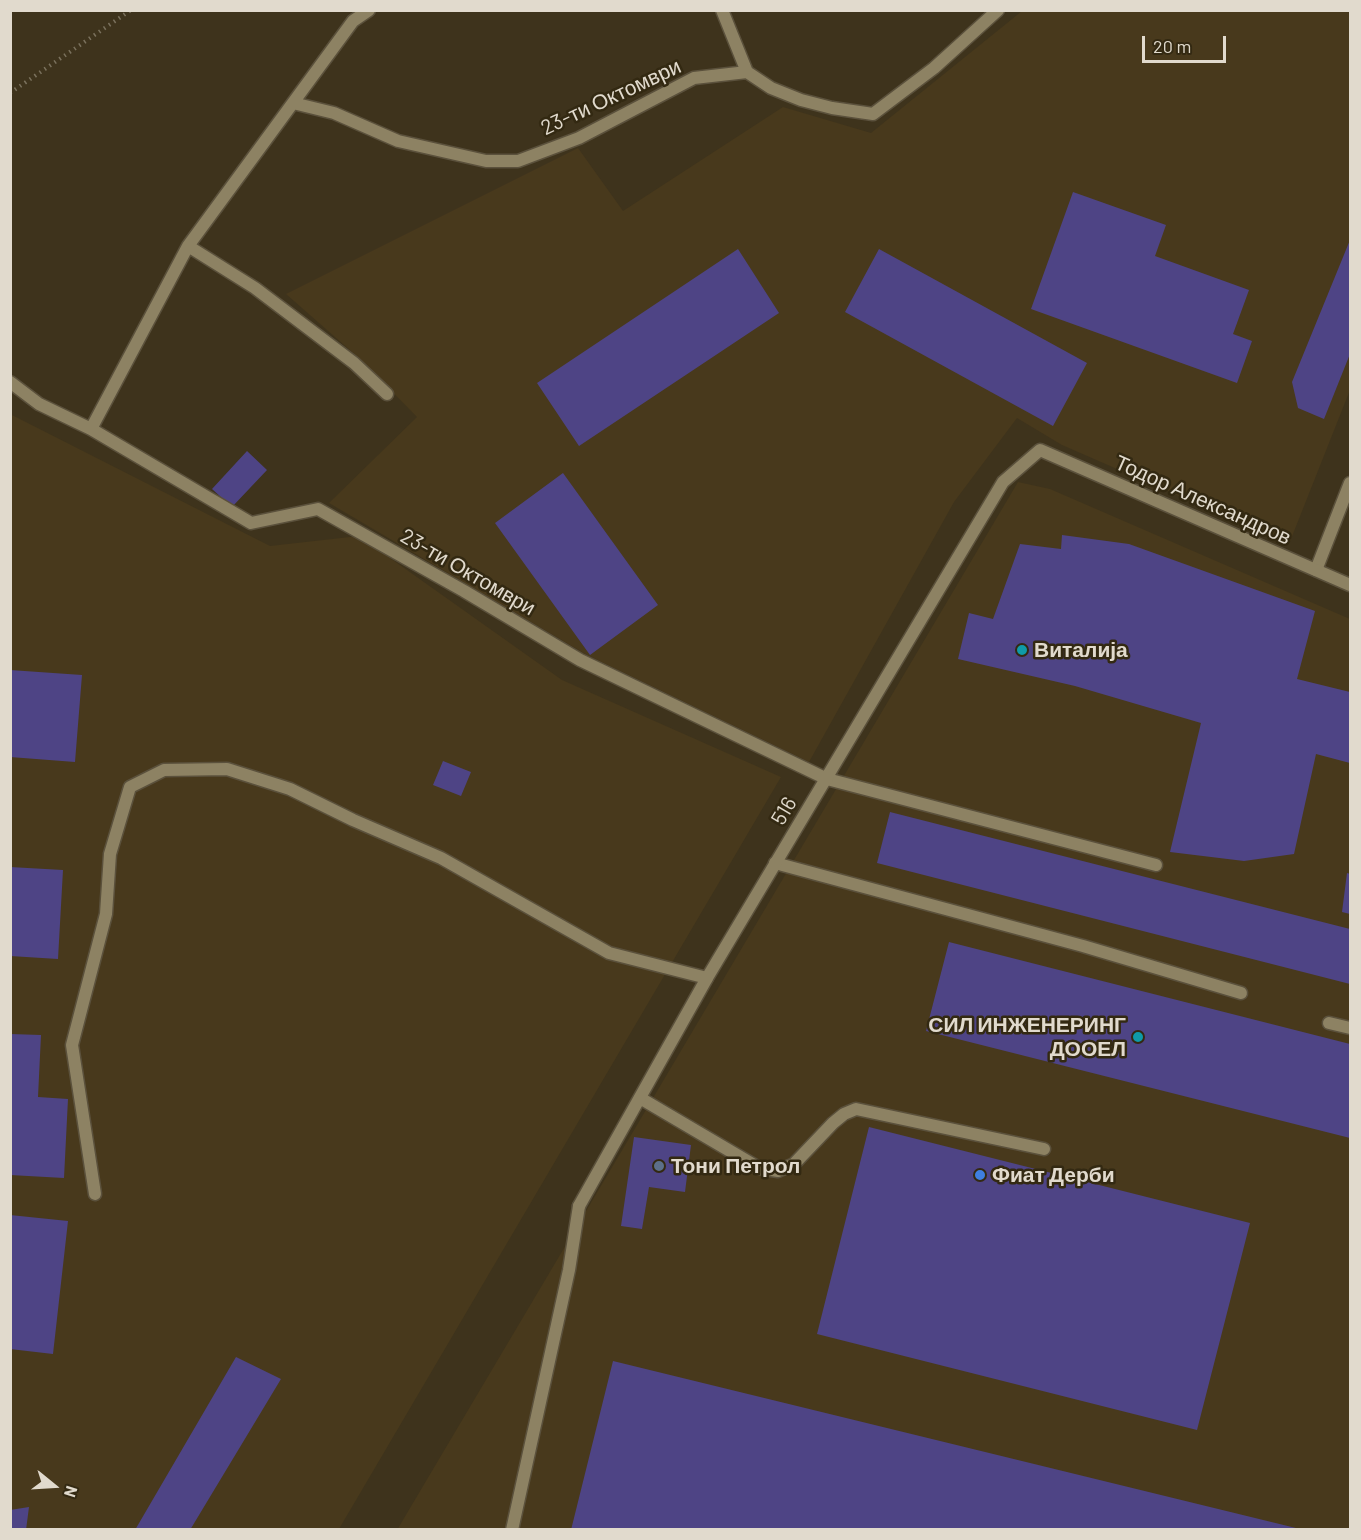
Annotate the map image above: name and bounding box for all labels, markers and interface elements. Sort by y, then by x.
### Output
scale bar [1145,24,1229,62]
text: 20 m [1153,35,1191,57]
street label: 23-ти Октомври [537,54,685,140]
street label: Тодор Александров [1111,450,1295,550]
street label: 23-ти Октомври [396,523,540,621]
place label: Виталија [1034,637,1128,663]
marker: Виталија [1015,643,1029,657]
street label: 516 [766,792,802,830]
place label: СИЛ ИНЖЕНЕРИНГ ДООЕЛ [928,1012,1126,1062]
marker: СИЛ ИНЖЕНЕРИНГ ДООЕЛ [1131,1030,1145,1044]
place label: Тони Петрол [671,1153,800,1179]
marker: Тони Петрол [652,1159,666,1173]
place label: Фиат Дерби [992,1162,1115,1188]
marker: Фиат Дерби [973,1168,987,1182]
north arrow [24,1456,84,1516]
text: N [61,1484,82,1500]

